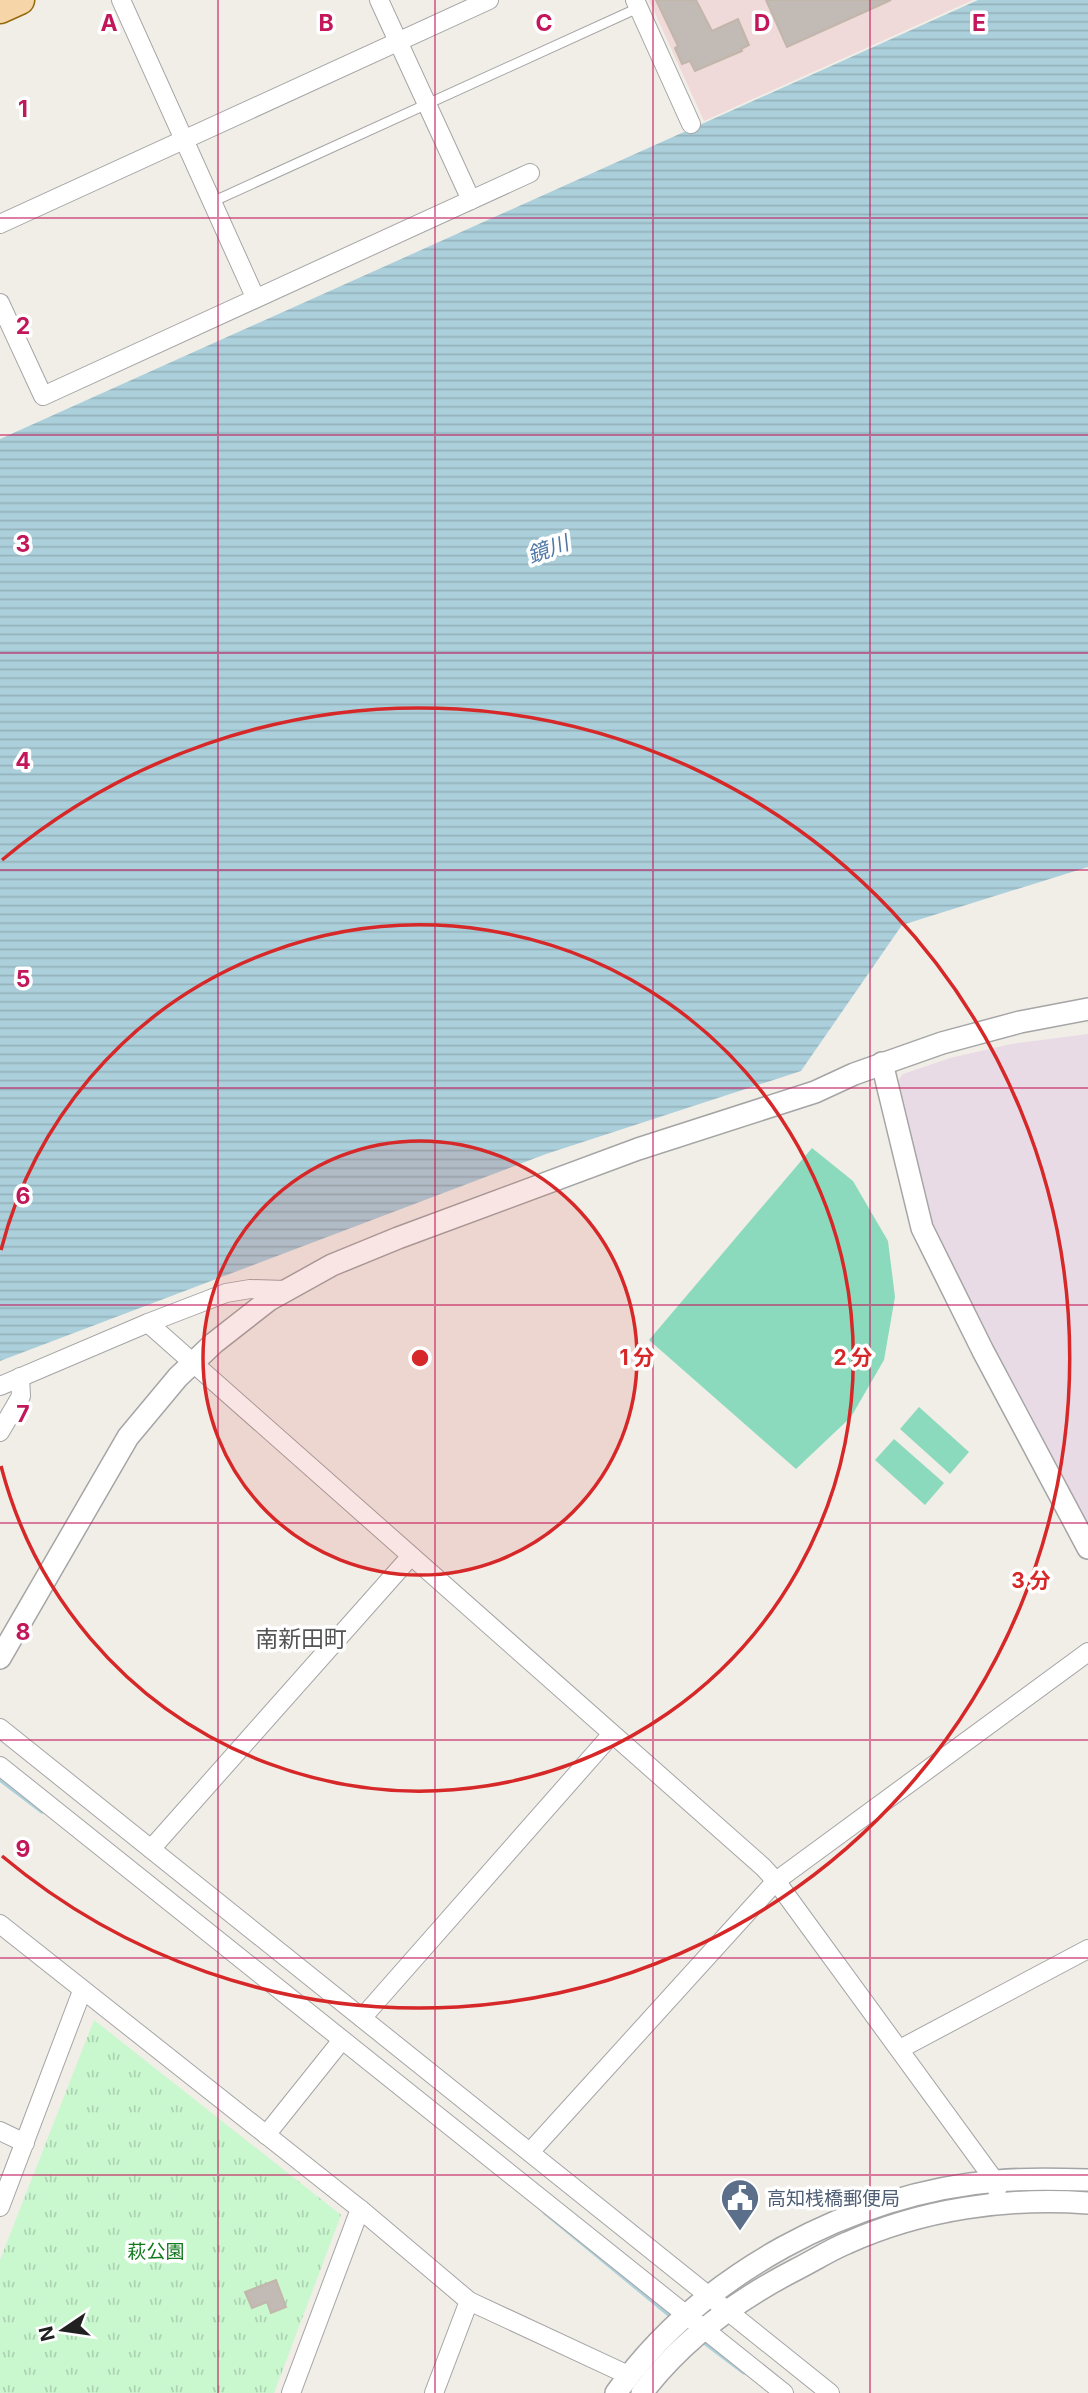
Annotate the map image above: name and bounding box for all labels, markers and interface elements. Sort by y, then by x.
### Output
text: A [100,9,118,37]
text: B [318,9,334,37]
text: C [535,9,553,37]
text: D [754,9,770,37]
text: E [972,9,986,37]
text: 1 [18,95,28,123]
text: 2 [16,312,30,340]
water label: 鏡川 [524,529,574,568]
text: 3 [16,530,30,558]
text: 4 [15,747,31,775]
text: 5 [16,965,30,993]
text: 6 [16,1182,30,1210]
text: 1 分 [619,1345,655,1370]
text: 2 分 [833,1345,873,1370]
centre of rings [408,1346,432,1370]
text: 7 [16,1400,30,1428]
text: 3 分 [1011,1568,1051,1593]
text: 8 [16,1618,30,1646]
district label: 南新田町 [255,1625,347,1653]
text: 9 [16,1835,30,1863]
public building icon: 高知桟橋郵便局 [719,2177,761,2232]
place label: 高知桟橋郵便局 [767,2187,900,2210]
park label: 萩公園 [127,2240,185,2263]
north arrow [28,2295,98,2365]
text: N [34,2324,60,2343]

